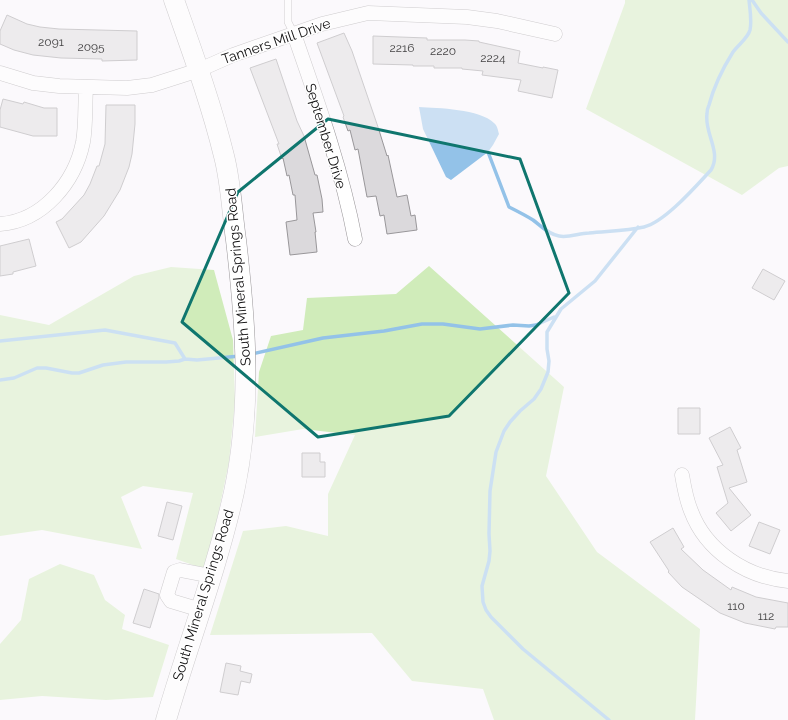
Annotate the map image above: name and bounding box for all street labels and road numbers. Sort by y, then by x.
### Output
street label: Tanners Mill Drive [220,15,332,67]
street label: September Drive [302,81,350,191]
street label: South Mineral Springs Road [222,187,254,367]
street label: South Mineral Springs Road [169,507,237,683]

